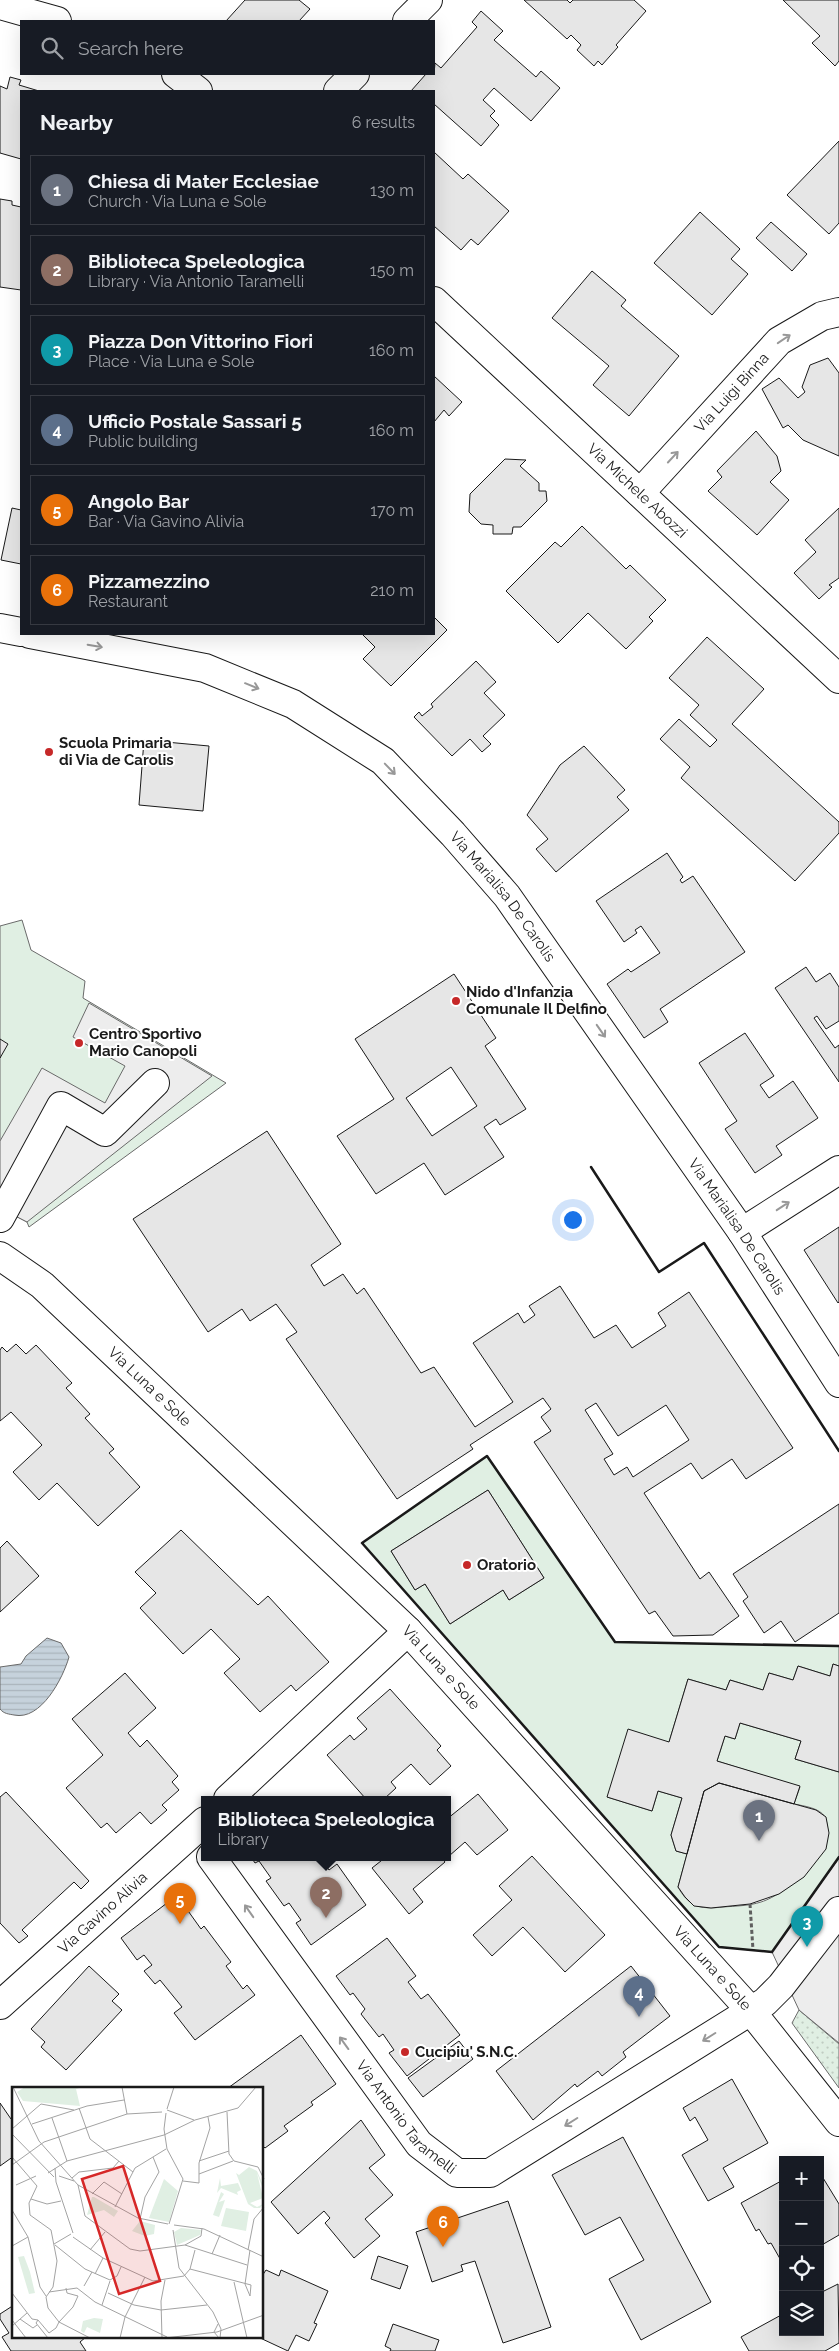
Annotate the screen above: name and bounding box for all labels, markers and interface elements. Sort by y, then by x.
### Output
search box [20,20,435,75]
icon: search [38,34,66,62]
text: Search here [78,37,184,59]
text: Nearby [40,110,113,135]
text: 6 results [352,113,415,132]
text: Chiesa di Mater Ecclesiae [88,170,319,192]
text: 1 [53,181,61,200]
text: 130 m [370,181,414,200]
text: Church · Via Luna e Sole [88,192,266,211]
text: Biblioteca Speleologica [88,250,305,272]
text: 2 [52,261,62,280]
text: 150 m [370,261,414,280]
text: Library · Via Antonio Taramelli [88,272,304,291]
text: Piazza Don Vittorino Fiori [88,330,313,352]
one-way arrow [777,334,791,344]
text: 3 [53,341,61,360]
text: 160 m [369,341,414,360]
street label: Via Luigi Binna [691,349,773,436]
text: Place · Via Luna e Sole [88,352,254,371]
text: Ufficio Postale Sassari 5 [88,410,302,432]
text: 4 [52,421,62,440]
text: 160 m [369,421,414,440]
text: Public building [88,432,198,451]
street label: Via Michele Abozzi [583,440,691,542]
one-way arrow [667,451,679,464]
text: Angolo Bar [88,490,189,512]
text: 5 [53,501,61,520]
text: 170 m [370,501,414,520]
text: Bar · Via Gavino Alivia [88,512,244,531]
text: Pizzamezzino [88,570,210,592]
text: 6 [52,581,62,600]
text: 210 m [370,581,414,600]
text: Restaurant [88,592,168,611]
one-way arrow [87,641,103,651]
one-way arrow [244,683,259,692]
place label: Scuola Primaria di Via de Carolis [59,734,174,769]
marker: Scuola Primaria di Via de Carolis [43,746,55,758]
one-way arrow [384,763,397,775]
street label: Via Marialisa De Carolis [446,828,559,965]
place label: Nido d'Infanzia Comunale Il Delfino [466,983,607,1018]
marker: Nido d'Infanzia Comunale Il Delfino [450,995,462,1007]
one-way arrow [596,1024,606,1038]
place label: Centro Sportivo Mario Canopoli [89,1025,202,1060]
marker: Centro Sportivo Mario Canopoli [73,1037,85,1049]
street label: Via Marialisa De Carolis [684,1155,789,1298]
one-way arrow [775,1201,789,1211]
your location [560,1207,586,1233]
street label: Via Luna e Sole [104,1343,195,1430]
place label: Oratorio [477,1556,536,1574]
marker: Oratorio [461,1559,473,1571]
street label: Via Luna e Sole [398,1622,484,1714]
popup [201,1796,451,1861]
pin: 1 [743,1800,775,1841]
text: Biblioteca Speleologica [218,1808,434,1830]
text: Library [218,1830,269,1849]
street label: Via Gavino Alivia [54,1868,151,1957]
pin: 2 [310,1877,342,1918]
pin: 5 [164,1883,196,1924]
one-way arrow [244,1904,254,1918]
pin: 3 [791,1906,823,1947]
street label: Via Luna e Sole [670,1922,755,2014]
pin: 4 [623,1976,655,2017]
one-way arrow [703,2032,717,2042]
one-way arrow [339,2036,349,2050]
place label: Cucipiu' S.N.C. [415,2043,517,2061]
marker: Cucipiu' S.N.C. [399,2046,411,2058]
street label: Via Antonio Taramelli [352,2057,460,2178]
inset map [12,2087,264,2338]
one-way arrow [565,2118,579,2128]
map controls [779,2156,824,2336]
button: + [779,2156,824,2201]
button: − [779,2201,824,2246]
pin: 6 [427,2206,459,2247]
button: locate [779,2246,824,2291]
button: layers [779,2291,824,2336]

